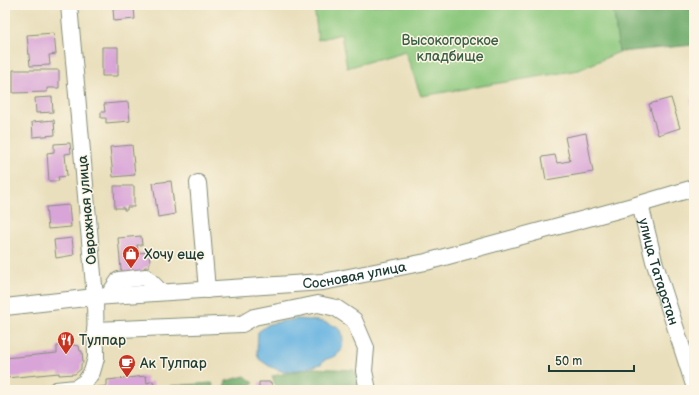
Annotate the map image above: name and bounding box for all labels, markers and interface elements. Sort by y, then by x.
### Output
park label: Высокогорское кладбище [401,32,499,65]
street label: Овражная улица [74,154,100,265]
street label: улица Татарстан [635,216,683,327]
shop icon: Хочу еще [121,244,141,269]
place label: Хочу еще [144,246,205,263]
street label: Сосновая улица [302,257,408,292]
restaurant icon: Тулпар [56,330,76,355]
place label: Тулпар [79,332,126,349]
scale bar [549,347,634,373]
cafe icon: Ак Тулпар [117,353,137,378]
text: 50 m [555,354,582,369]
place label: Ак Тулпар [139,355,207,372]

